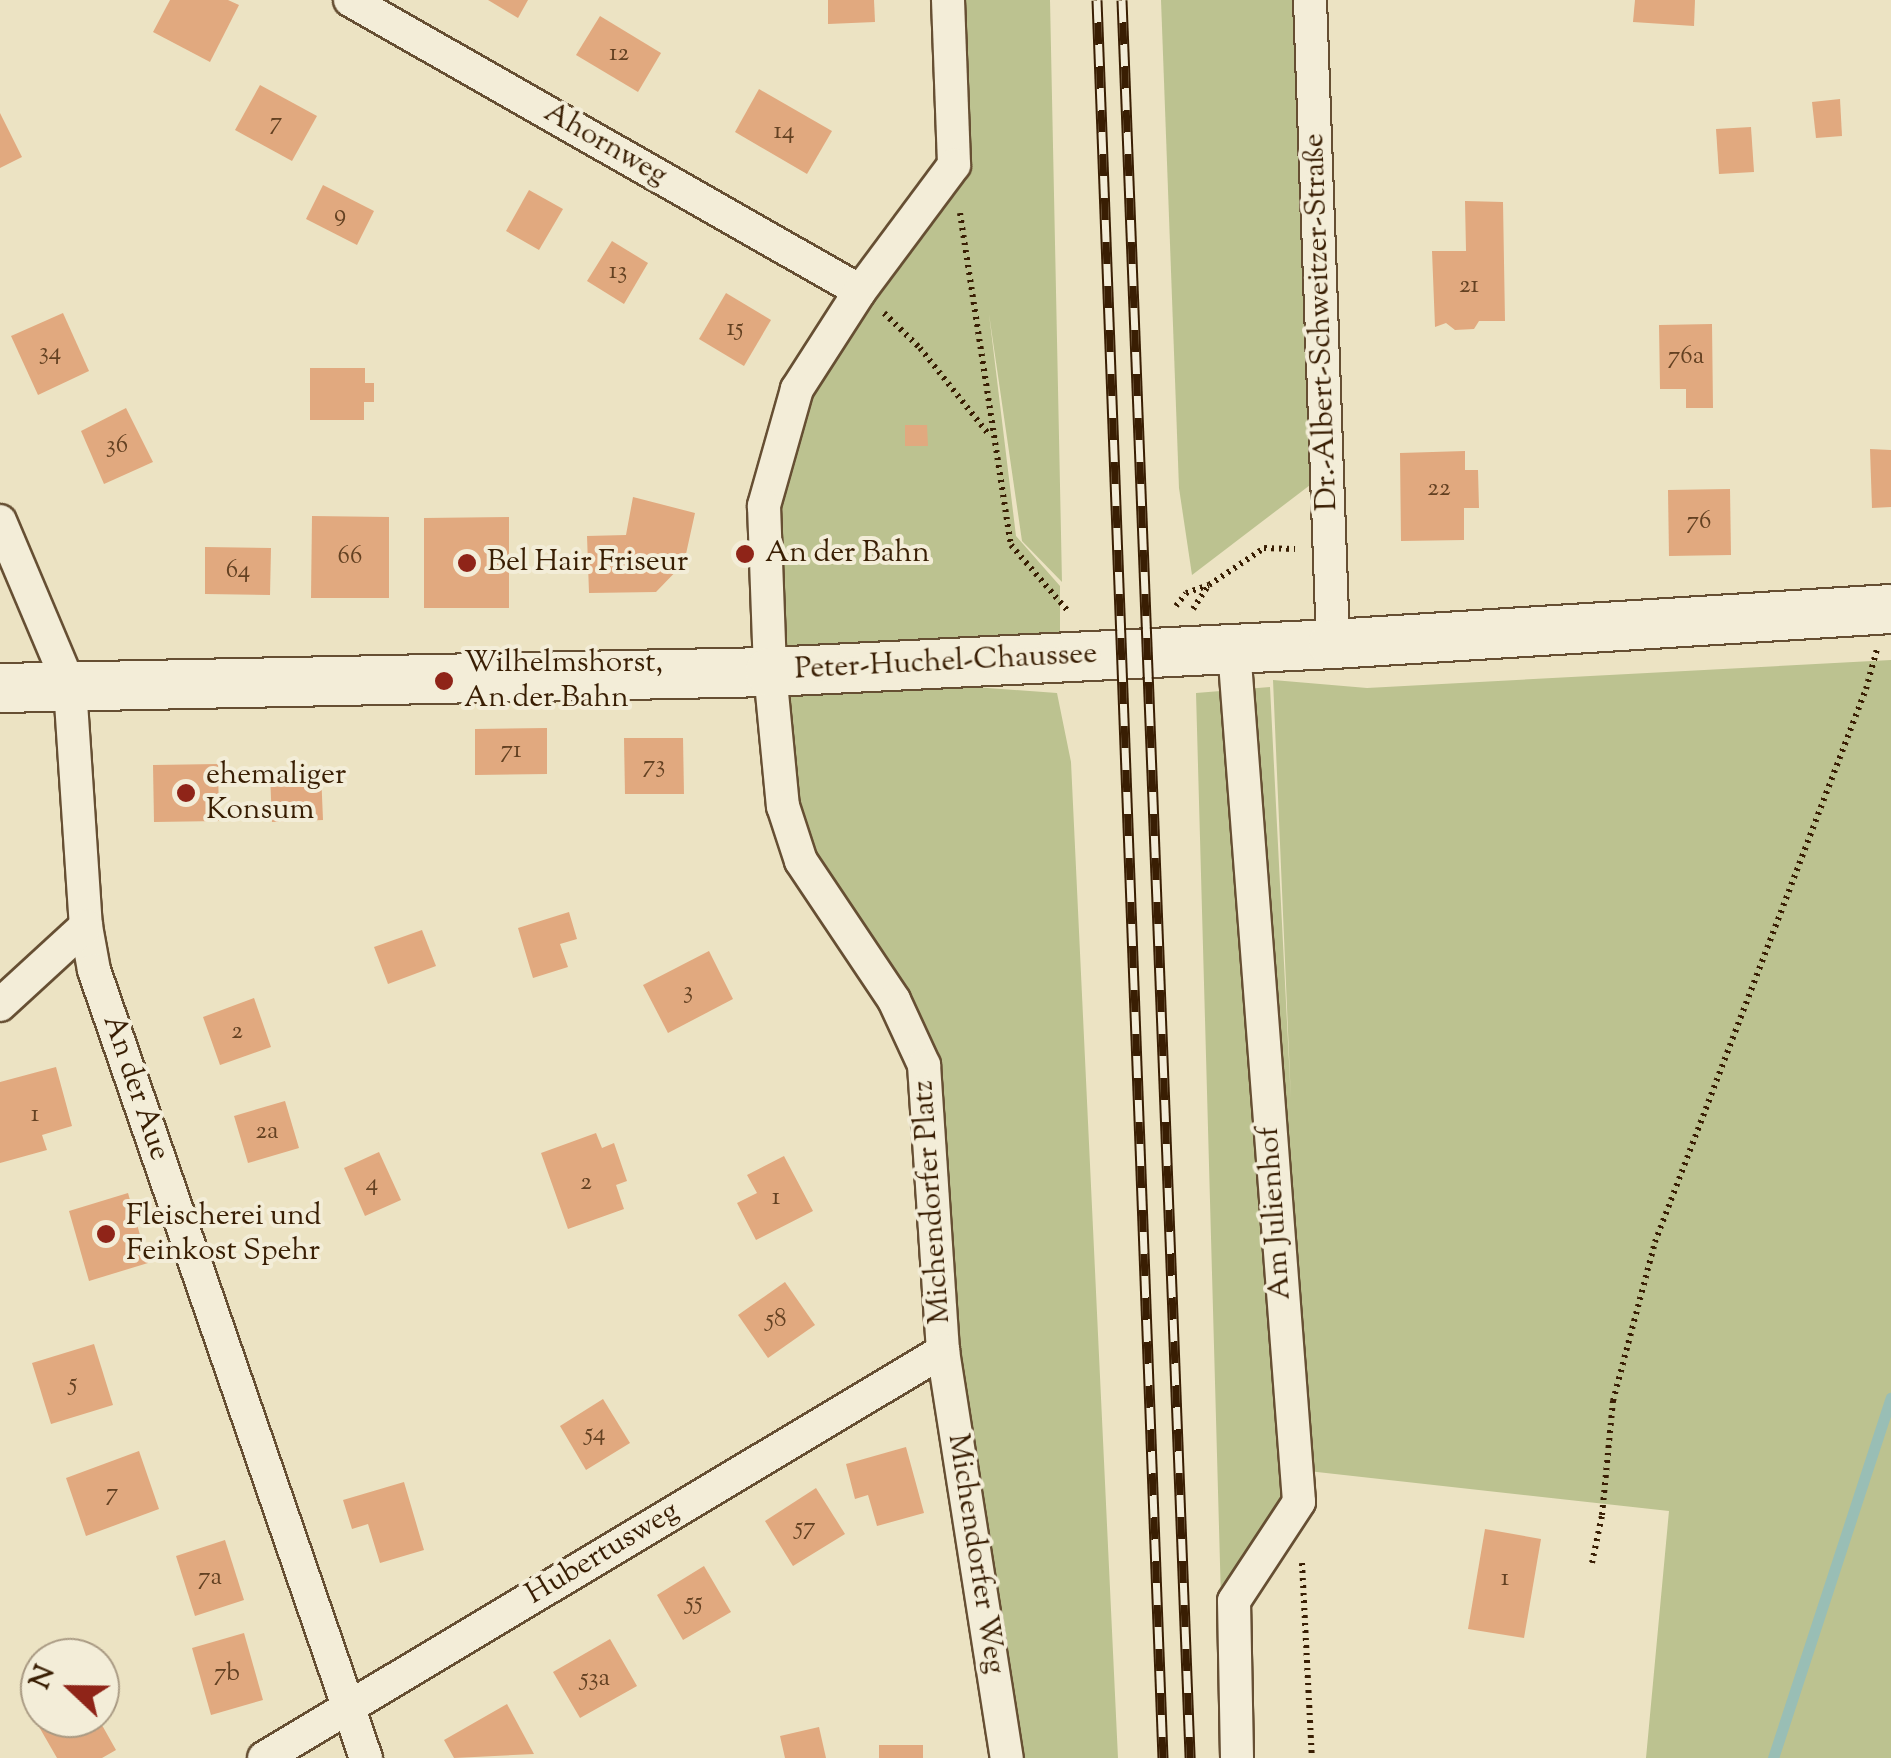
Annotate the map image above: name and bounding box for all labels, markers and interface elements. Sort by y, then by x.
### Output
house number: 12 [609,39,629,69]
street label: Ahornweg [537,95,673,195]
house number: 7 [270,108,282,138]
house number: 14 [773,117,795,147]
street label: Dr.-Albert-Schweitzer-Straße [1297,133,1347,511]
house number: 9 [334,200,346,230]
house number: 13 [609,257,627,287]
house number: 21 [1459,271,1479,301]
house number: 15 [726,314,744,344]
house number: 34 [39,338,61,368]
house number: 76a [1668,342,1704,372]
house number: 36 [106,431,128,461]
house number: 22 [1427,474,1451,504]
house number: 76 [1687,507,1711,537]
place label: An der Bahn [765,536,930,572]
house number: 66 [338,542,362,572]
marker: An der Bahn [734,543,756,565]
place label: Bel Hair Friseur [487,545,688,581]
marker: Bel Hair Friseur [456,552,478,574]
house number: 64 [226,556,250,586]
street label: Peter-Huchel-Chaussee [794,637,1098,689]
place label: Wilhelmshorst, An der Bahn [464,646,663,716]
marker: Wilhelmshorst, An der Bahn [433,670,455,692]
house number: 71 [500,736,522,766]
house number: 73 [643,751,665,781]
place label: ehemaliger Konsum [206,758,346,828]
marker: ehemaliger Konsum [175,782,197,804]
house number: 3 [683,977,693,1007]
street label: An der Aue [93,1011,177,1165]
house number: 2 [231,1017,243,1047]
street label: Michendorfer Platz [907,1079,959,1325]
house number: 1 [31,1100,39,1130]
house number: 2a [255,1117,279,1147]
street label: Am Julienhof [1252,1125,1300,1301]
house number: 2 [580,1168,592,1198]
house number: 4 [366,1169,378,1199]
house number: 1 [772,1183,780,1213]
place label: Fleischerei und Feinkost Spehr [126,1199,321,1270]
marker: Fleischerei und Feinkost Spehr [95,1223,117,1245]
house number: 58 [765,1305,787,1335]
house number: 5 [69,1369,77,1399]
house number: 54 [584,1419,606,1449]
street label: Michendorfer Weg [938,1431,1012,1677]
house number: 7 [106,1479,118,1509]
street label: Hubertusweg [520,1494,686,1614]
house number: 57 [794,1513,816,1543]
house number: 7a [198,1563,222,1593]
house number: 1 [1501,1564,1509,1594]
house number: 55 [685,1588,703,1618]
north arrow [20,1638,120,1738]
house number: 7b [214,1659,240,1689]
text: N [21,1660,67,1695]
house number: 53a [580,1664,610,1694]

